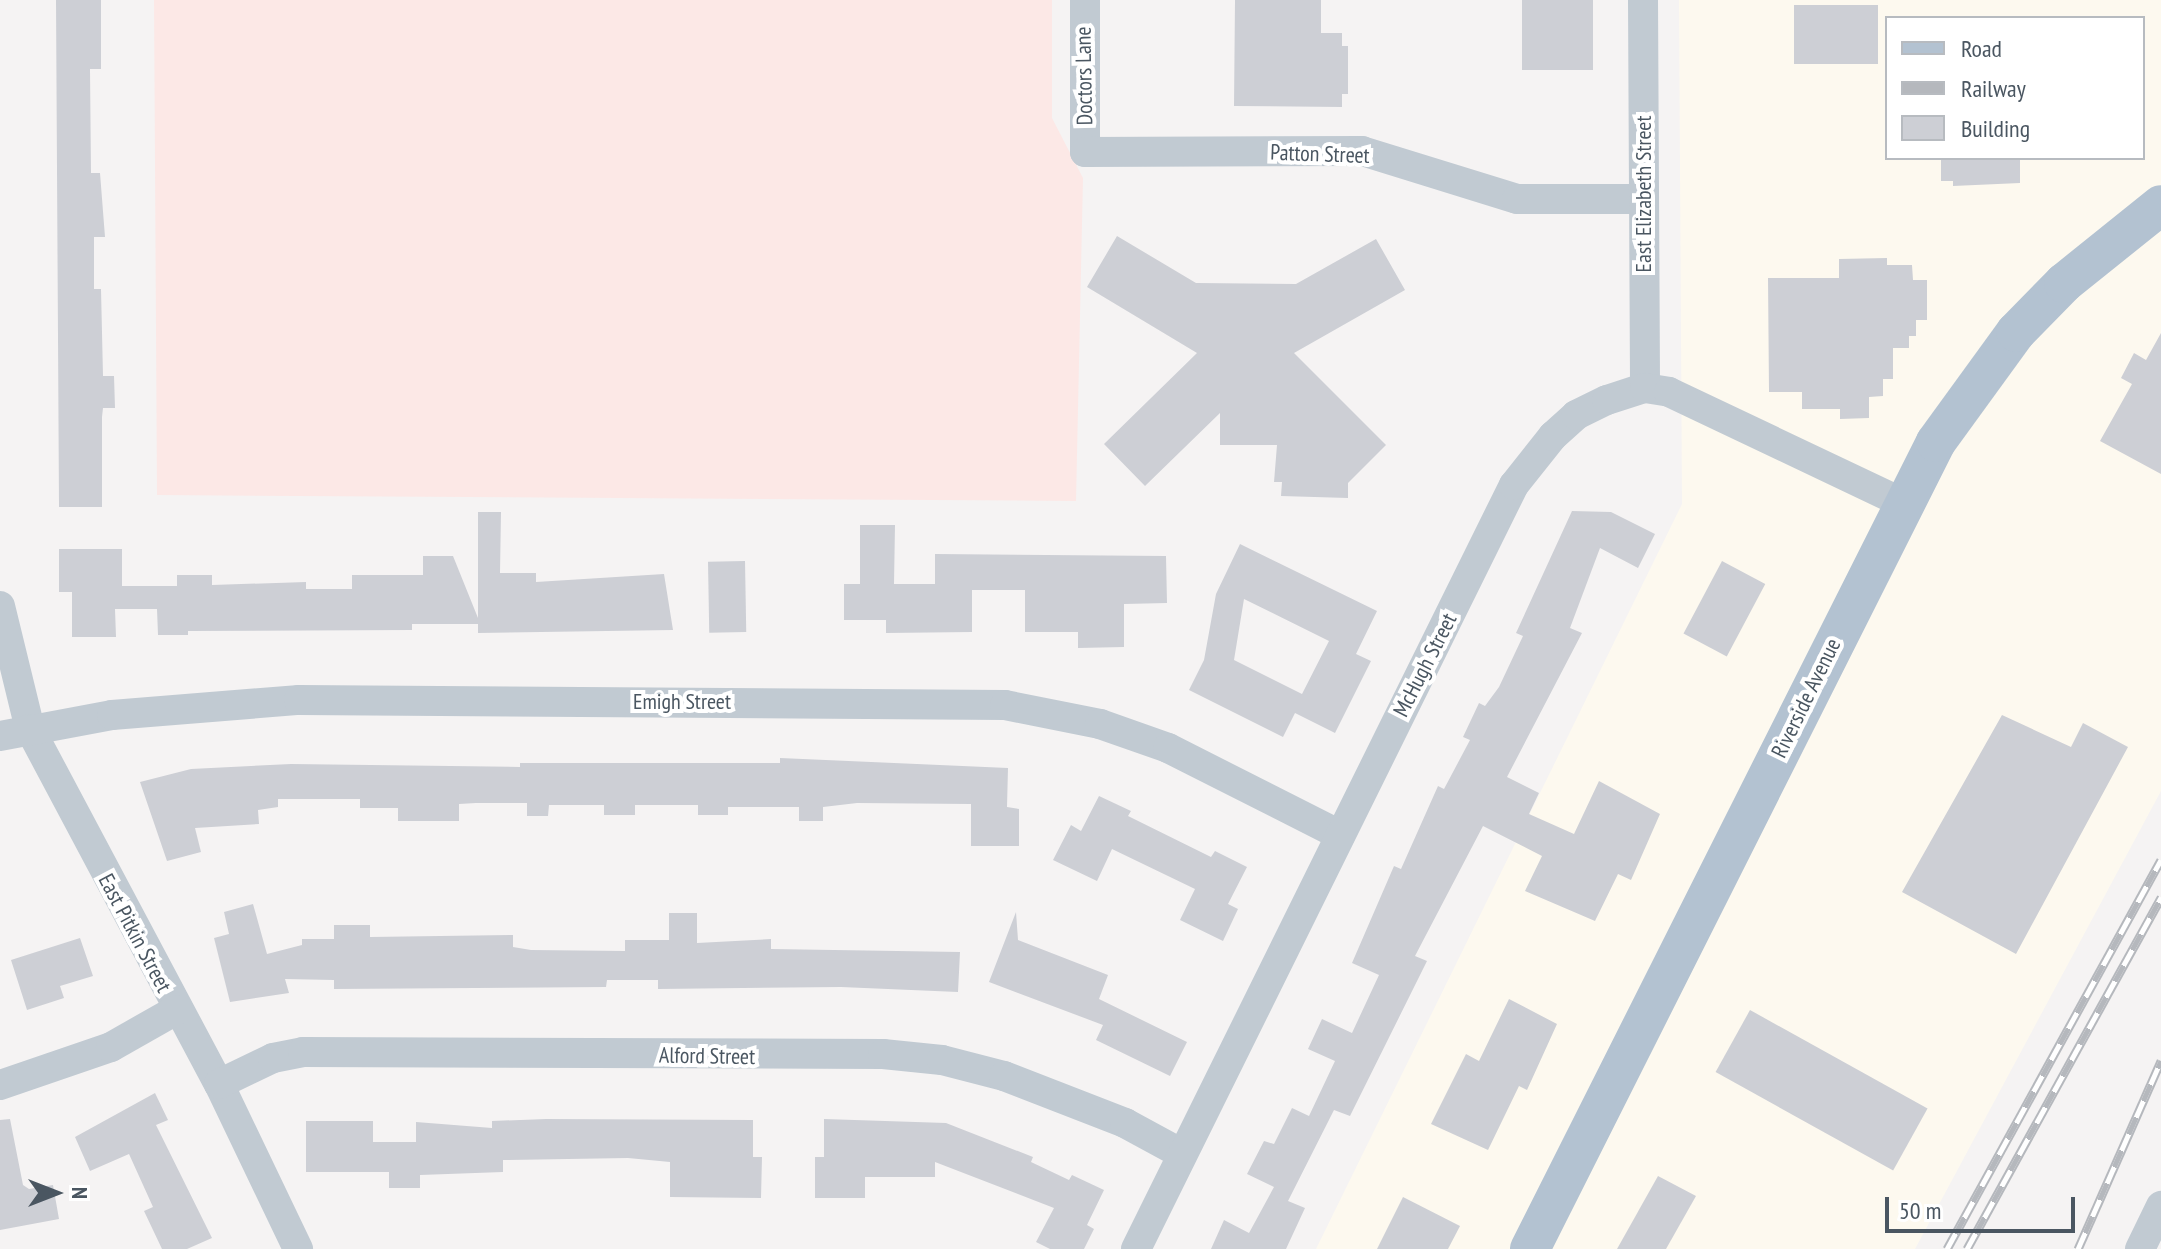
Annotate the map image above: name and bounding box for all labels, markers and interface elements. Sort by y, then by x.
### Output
legend [1885,16,2145,160]
street label: Doctors Lane [1070,26,1098,126]
text: Road [1961,33,2002,64]
text: Railway [1961,73,2026,104]
text: Building [1961,113,2030,144]
street label: East Elizabeth Street [1631,115,1657,273]
street label: Patton Street [1270,139,1370,169]
street label: McHugh Street [1388,609,1462,721]
street label: Riverside Avenue [1766,634,1846,762]
street label: Emigh Street [633,689,731,715]
street label: East Pitkin Street [93,869,177,997]
street label: Alford Street [659,1042,755,1070]
north arrow [16,1153,96,1233]
scale bar [1889,1181,2079,1231]
text: N [66,1187,94,1199]
text: 50 m [1899,1195,1941,1226]

